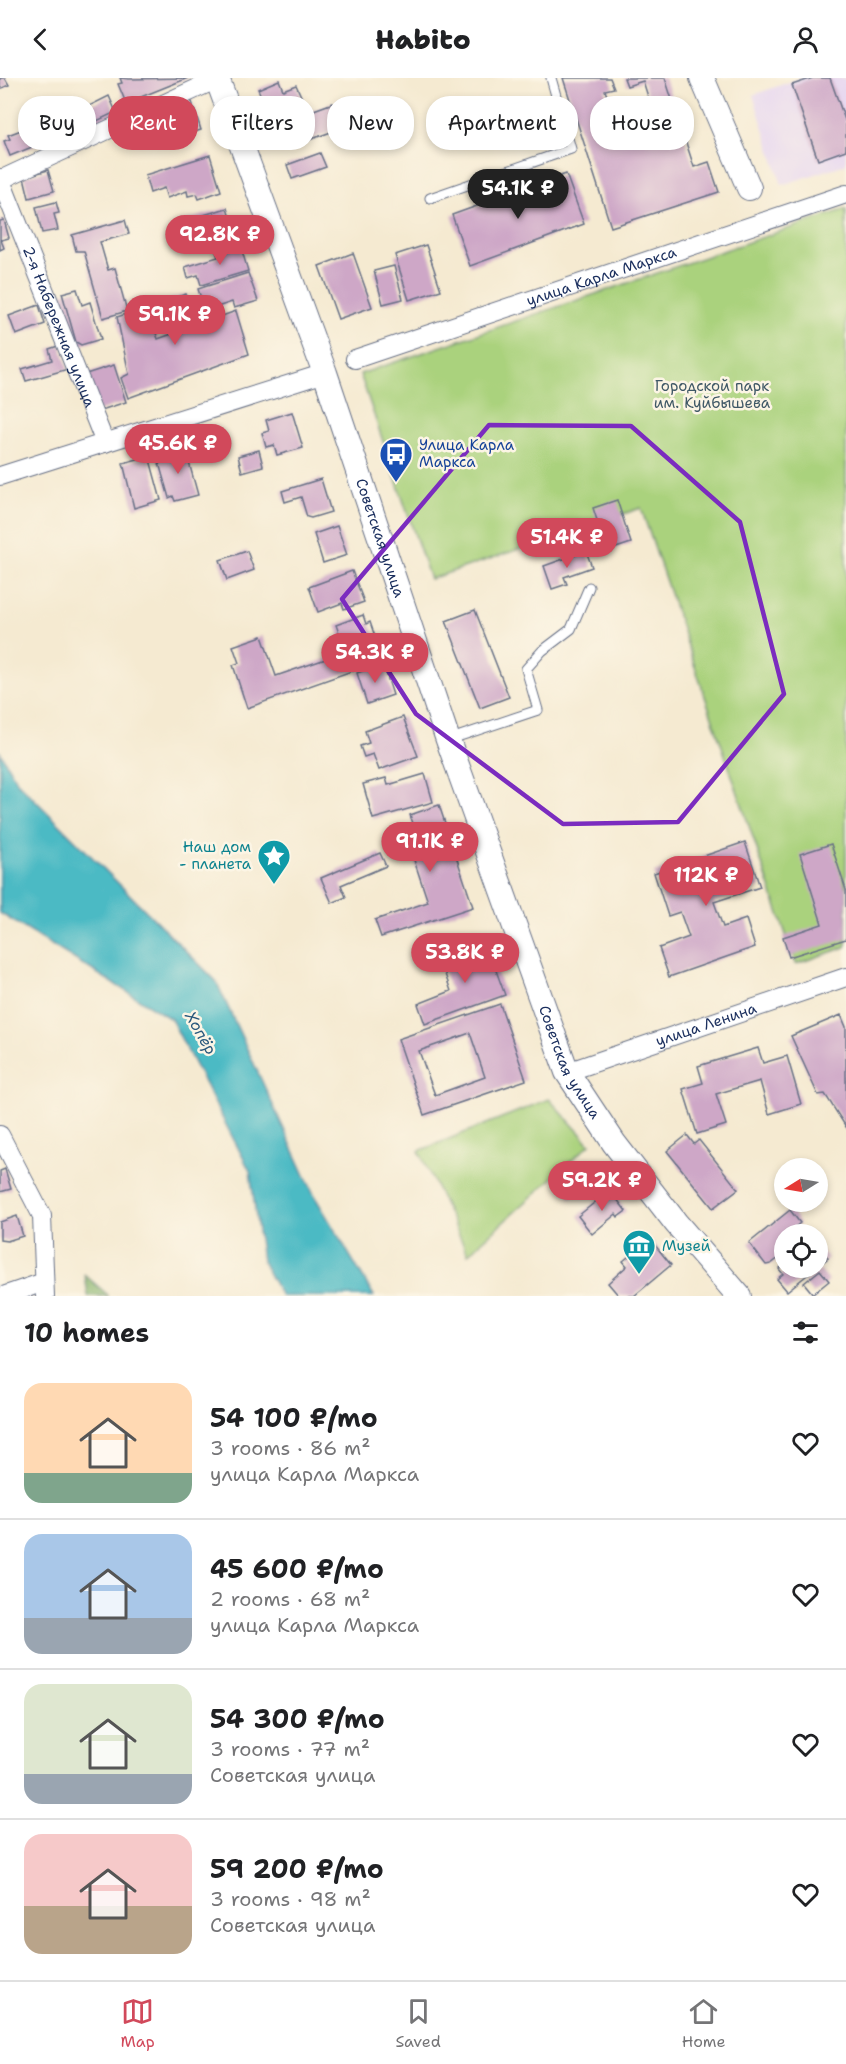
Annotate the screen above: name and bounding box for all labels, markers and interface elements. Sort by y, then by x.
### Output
text: Habito [375,21,471,58]
icon: back [24,23,57,56]
icon: person [789,23,822,56]
chip: Buy [18,96,96,150]
chip: Rent [108,96,198,150]
chip: Filters [210,96,315,150]
chip: New [327,96,414,150]
chip: Apartment [426,96,578,150]
chip: House [590,96,694,150]
pin: 54.1K ₽ [463,169,573,220]
text: 54.1K ₽ [482,175,554,201]
pin: 92.8K ₽ [165,215,275,266]
text: 92.8K ₽ [179,221,261,247]
street label: улица Карла Маркса [524,241,680,311]
street label: 2-я Набережная улица [18,243,100,411]
pin: 59.1K ₽ [120,295,230,346]
text: 59.1K ₽ [138,301,212,327]
park label: Городской парк им. Куйбышева [654,376,771,413]
pin: 45.6K ₽ [123,424,233,475]
text: 45.6K ₽ [138,430,218,456]
place label: Улица Карла Маркса [419,435,515,472]
bus stop icon: Улица Карла Маркса [378,436,414,483]
street label: Советская улица [351,476,410,601]
pin: 51.4K ₽ [512,518,622,569]
text: 51.4K ₽ [531,524,603,550]
pin: 54.3K ₽ [320,633,430,684]
text: 54.3K ₽ [335,639,415,665]
pin: 91.1K ₽ [375,822,485,873]
text: 91.1K ₽ [395,828,465,854]
place label: Наш дом - планета [179,837,252,874]
place icon: Наш дом - планета [256,838,292,885]
pin: 112K ₽ [657,856,755,907]
text: 112K ₽ [673,862,739,888]
pin: 53.8K ₽ [410,933,520,984]
text: 53.8K ₽ [425,939,505,965]
street label: улица Ленина [653,998,760,1051]
street label: Советская улица [534,1003,606,1123]
water label: Хопёр [180,1007,222,1058]
north arrow [774,1158,828,1212]
map controls [774,1158,828,1278]
pin: 59.2K ₽ [547,1161,657,1212]
text: 59.2K ₽ [562,1167,642,1193]
button: locate [774,1224,828,1278]
museum icon: Музей [621,1228,657,1275]
place label: Музей [662,1236,711,1256]
text: 10 homes [24,1315,149,1350]
icon: filters [789,1316,822,1349]
text: 54 100 ₽/mo [210,1400,378,1435]
icon: home [72,1407,144,1479]
icon: heart [789,1427,822,1460]
text: 3 rooms · 86 m² [210,1435,370,1461]
text: улица Карла Маркса [210,1461,419,1487]
text: 45 600 ₽/mo [210,1551,384,1586]
icon: home [72,1558,144,1630]
icon: heart [789,1578,822,1611]
text: 2 rooms · 68 m² [210,1586,370,1612]
text: улица Карла Маркса [210,1612,419,1638]
text: 54 300 ₽/mo [210,1701,385,1736]
icon: home [72,1708,144,1780]
icon: heart [789,1728,822,1761]
text: 3 rooms · 77 m² [210,1736,370,1762]
text: Советская улица [210,1762,375,1788]
text: 59 200 ₽/mo [210,1851,384,1886]
icon: home [72,1858,144,1930]
icon: heart [789,1878,822,1911]
text: 3 rooms · 98 m² [210,1886,371,1912]
text: Советская улица [210,1912,375,1938]
tab: Map [120,1995,155,2052]
tab: Saved [395,1995,441,2052]
tab: Home [682,1995,726,2052]

